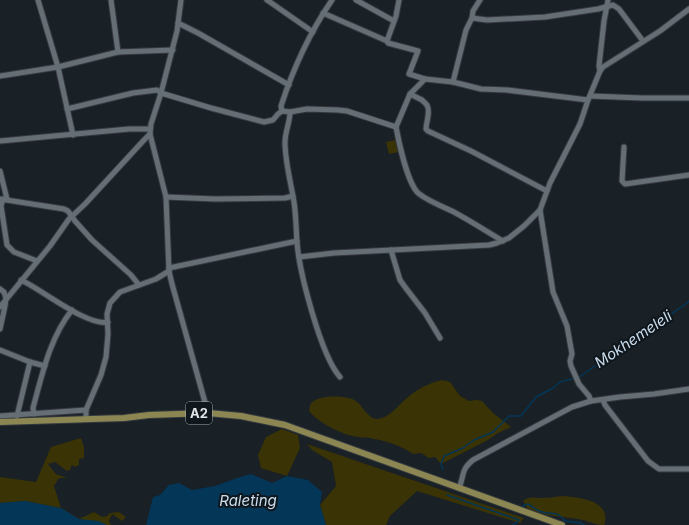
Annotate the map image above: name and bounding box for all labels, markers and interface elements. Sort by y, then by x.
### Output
water label: Mokhemeleli [591,306,676,372]
road number: A2 [186,402,212,424]
water label: Raleting [219,491,277,510]

